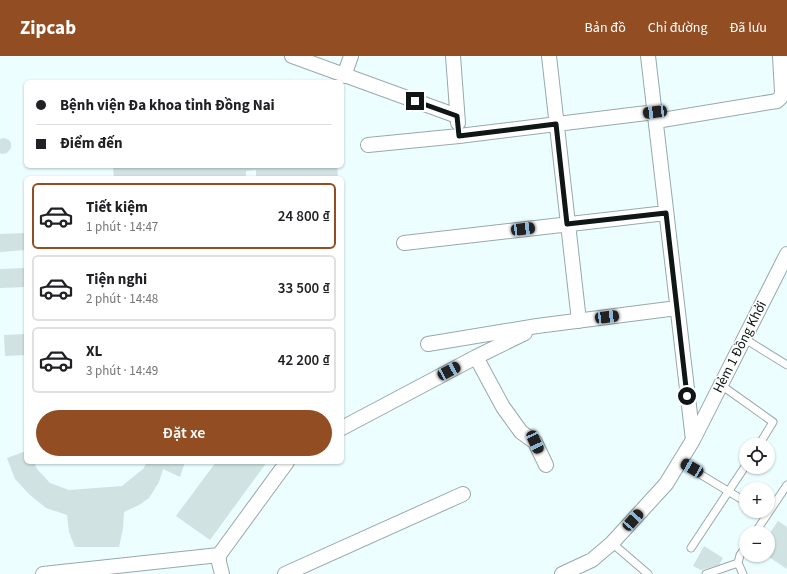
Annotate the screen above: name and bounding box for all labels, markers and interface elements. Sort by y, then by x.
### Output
text: Zipcab [20,15,76,42]
text: Bản đồ [585,18,626,38]
text: Chỉ đường [648,18,707,38]
text: Đã lưu [729,18,767,38]
route end [406,92,424,110]
text: Bệnh viện Đa khoa tỉnh Đồng Nai [60,95,275,116]
car [642,105,668,119]
text: Điểm đến [60,133,123,154]
text: Tiết kiệm [86,197,148,218]
icon: car [38,198,74,234]
text: 24 800 ₫ [278,206,330,227]
text: 1 phút · 14:47 [86,218,158,236]
car [510,222,536,236]
text: Tiện nghi [86,269,147,290]
icon: car [38,270,74,306]
text: 33 500 ₫ [278,278,330,299]
text: 2 phút · 14:48 [86,290,158,308]
street label: Hẻm 1 Đồng Khởi [708,297,772,397]
car [594,310,620,324]
text: XL [86,341,102,362]
icon: car [38,342,74,378]
text: 42 200 ₫ [278,350,330,371]
car [436,360,462,382]
text: 3 phút · 14:49 [86,362,158,380]
route start [678,387,696,405]
button: Đặt xe [36,410,332,456]
car [524,429,546,455]
map controls [739,438,775,562]
button: locate [739,438,775,474]
car [679,457,705,479]
button: + [739,482,775,518]
car [621,507,645,533]
button: − [739,526,775,562]

